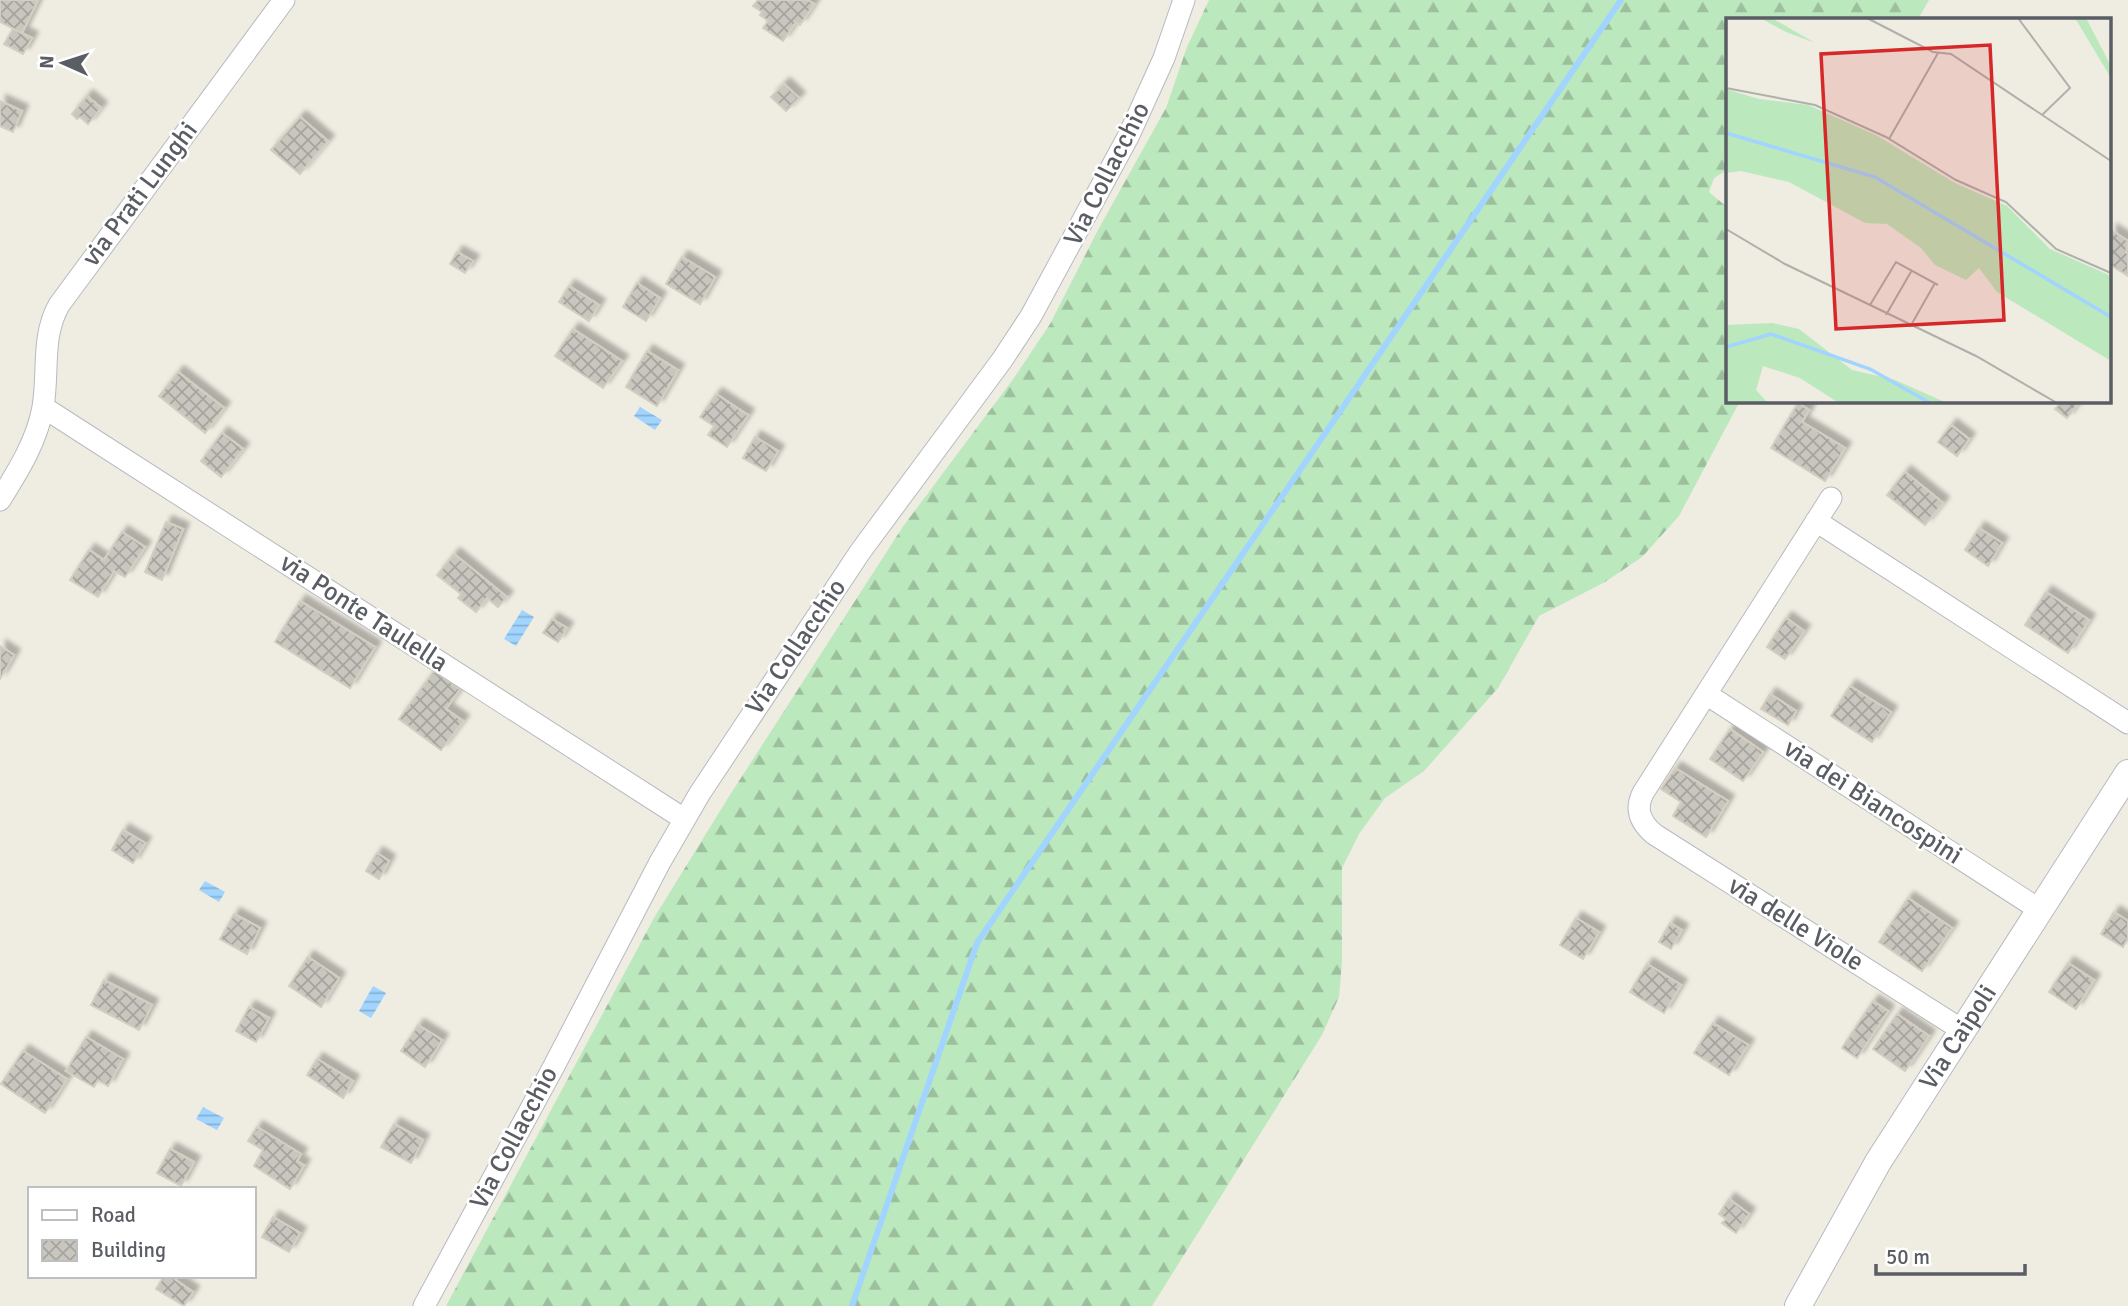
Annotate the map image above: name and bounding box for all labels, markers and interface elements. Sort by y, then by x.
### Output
inset map [1726,18,2110,402]
north arrow [28,28,98,98]
text: N [35,55,59,69]
street label: Via Collacchio [1057,97,1157,251]
street label: via Prati Lunghi [75,116,205,272]
street label: via Ponte Taulella [274,547,454,679]
street label: Via Collacchio [739,573,853,721]
street label: via dei Biancospini [1778,732,1968,872]
street label: via delle Viole [1722,870,1870,978]
street label: Via Caipoli [1913,979,2004,1096]
street label: Via Collacchio [463,1061,565,1215]
legend [28,1187,256,1278]
text: Road [91,1202,136,1228]
scale bar [1876,1232,2025,1276]
text: Building [91,1237,166,1263]
text: 50 m [1886,1244,1930,1270]

